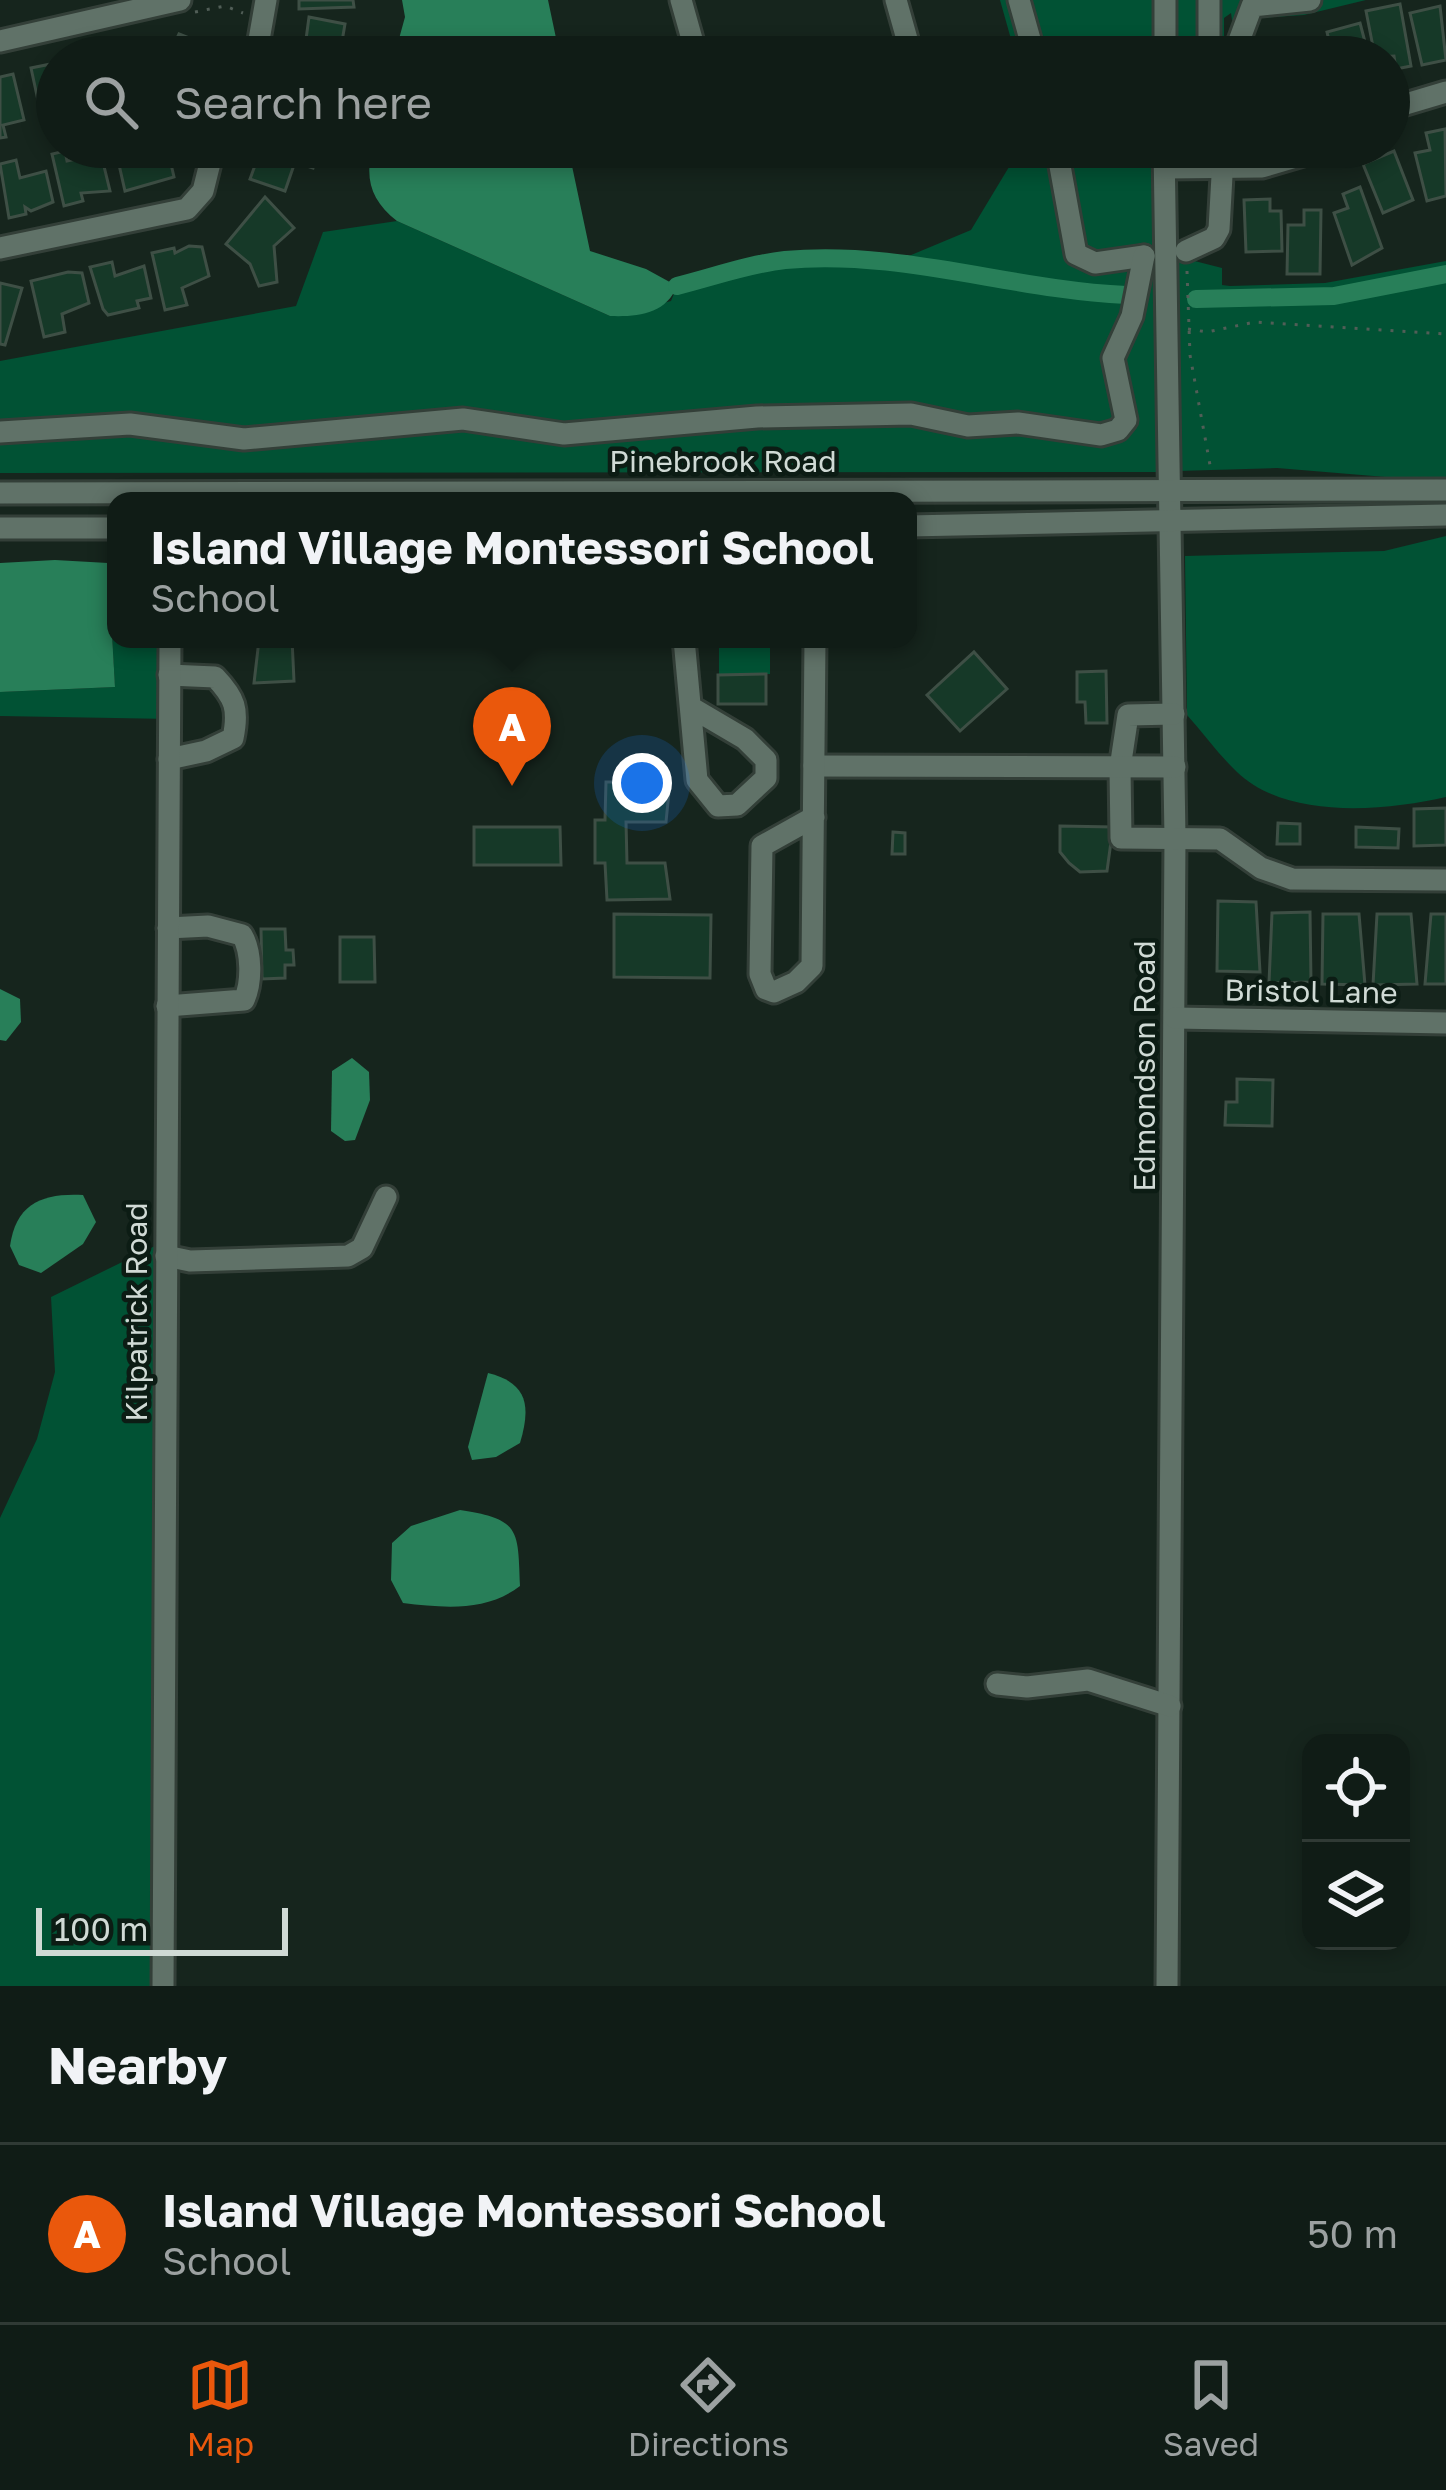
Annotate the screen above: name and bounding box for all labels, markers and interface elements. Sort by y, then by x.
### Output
search box [36,36,1410,168]
icon: search [78,69,144,135]
text: Search here [174,75,432,129]
street label: Pinebrook Road [609,443,837,479]
popup [107,492,917,648]
text: Island Village Montessori School [150,520,874,574]
text: School [150,574,280,621]
pin: A [473,687,551,786]
your location [612,753,672,813]
street label: Edmondson Road [1126,940,1162,1192]
street label: Bristol Lane [1224,971,1398,1011]
street label: Kilpatrick Road [118,1202,154,1422]
map controls [1302,1734,1410,1950]
button: locate [1302,1734,1410,1842]
button: layers [1302,1842,1410,1950]
scale bar [36,1902,288,1955]
text: 100 m [54,1909,148,1948]
text: Nearby [48,2034,227,2095]
text: Island Village Montessori School [162,2183,886,2237]
text: A [73,2210,101,2257]
text: 50 m [1307,2210,1398,2257]
text: School [162,2237,291,2284]
tab: Map [187,2352,254,2463]
tab: Directions [628,2352,789,2463]
tab: Saved [1163,2352,1259,2463]

